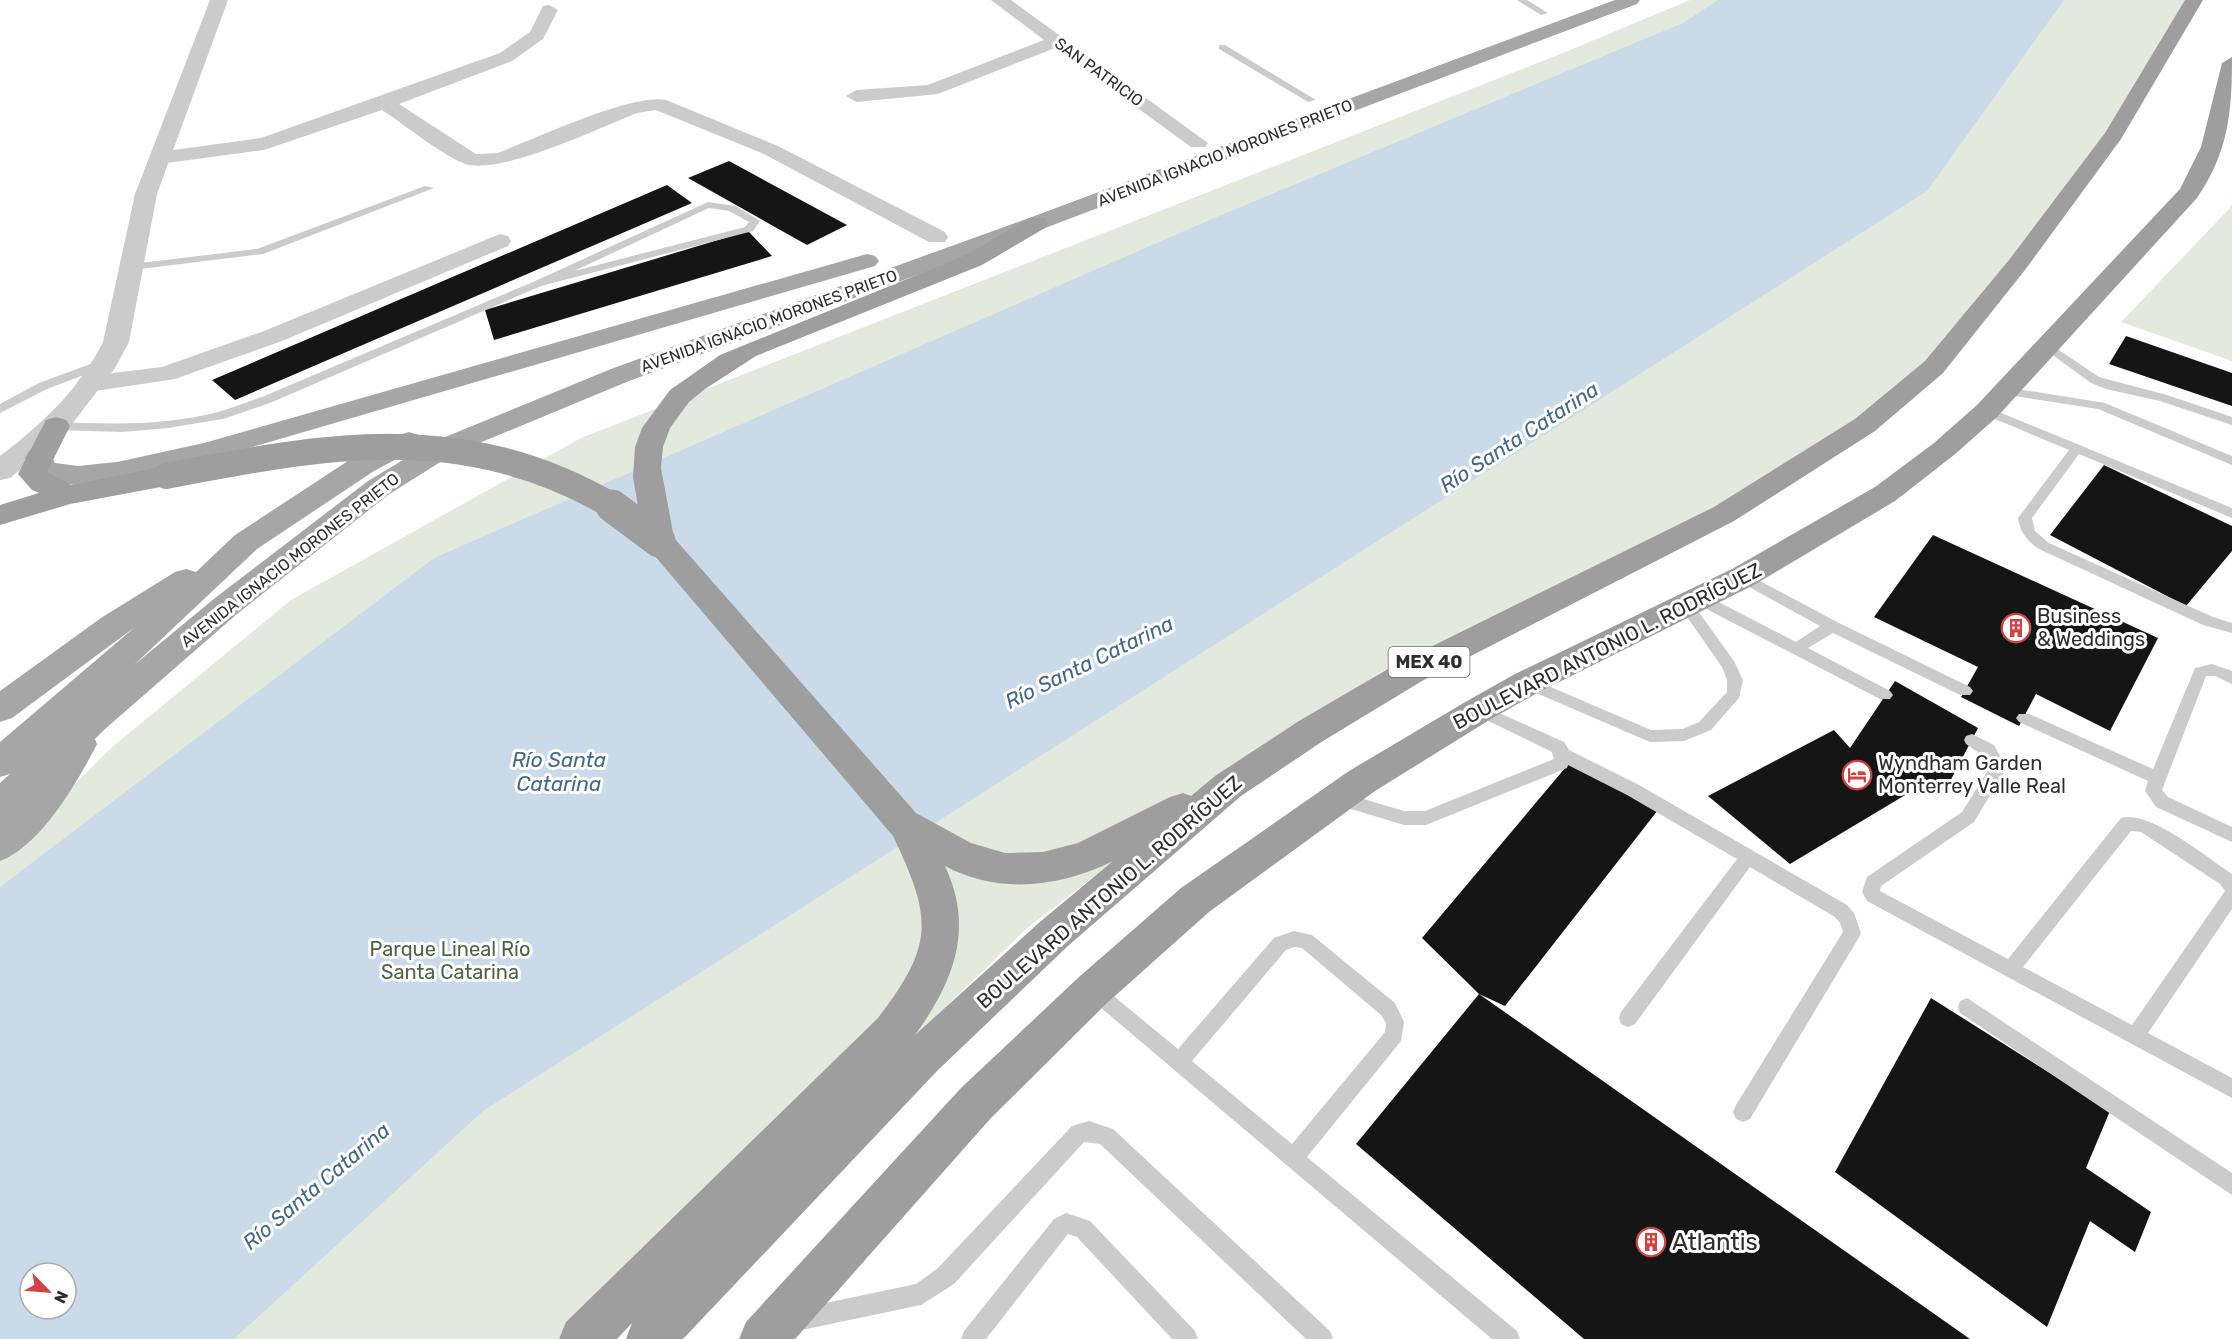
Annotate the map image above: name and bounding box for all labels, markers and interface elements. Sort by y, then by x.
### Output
street label: SAN PATRICIO [1051,34,1147,110]
street label: AVENIDA IGNACIO MORONES PRIETO [1095,95,1355,211]
street label: AVENIDA IGNACIO MORONES PRIETO [638,266,900,376]
water label: Río Santa Catarina [1435,376,1603,498]
street label: AVENIDA IGNACIO MORONES PRIETO [177,469,403,651]
street label: BOULEVARD ANTONIO L. RODRÍGUEZ [1449,558,1765,734]
place label: Business & Weddings [2037,604,2145,651]
water label: Río Santa Catarina [1001,610,1177,714]
building icon: Business & Weddings [2000,612,2032,644]
road number: MEX 40 [1388,647,1470,677]
water label: Río Santa Catarina [512,747,606,796]
place label: Wyndham Garden Monterrey Valle Real [1878,751,2066,798]
hotel icon: Wyndham Garden Monterrey Valle Real [1841,759,1873,791]
street label: BOULEVARD ANTONIO L. RODRÍGUEZ [972,771,1246,1013]
park label: Parque Lineal Río Santa Catarina [370,937,530,984]
water label: Río Santa Catarina [237,1117,395,1255]
building icon: Atlantis [1635,1226,1667,1258]
place label: Atlantis [1672,1228,1758,1256]
north arrow [18,1261,78,1321]
text: N [50,1288,72,1306]

